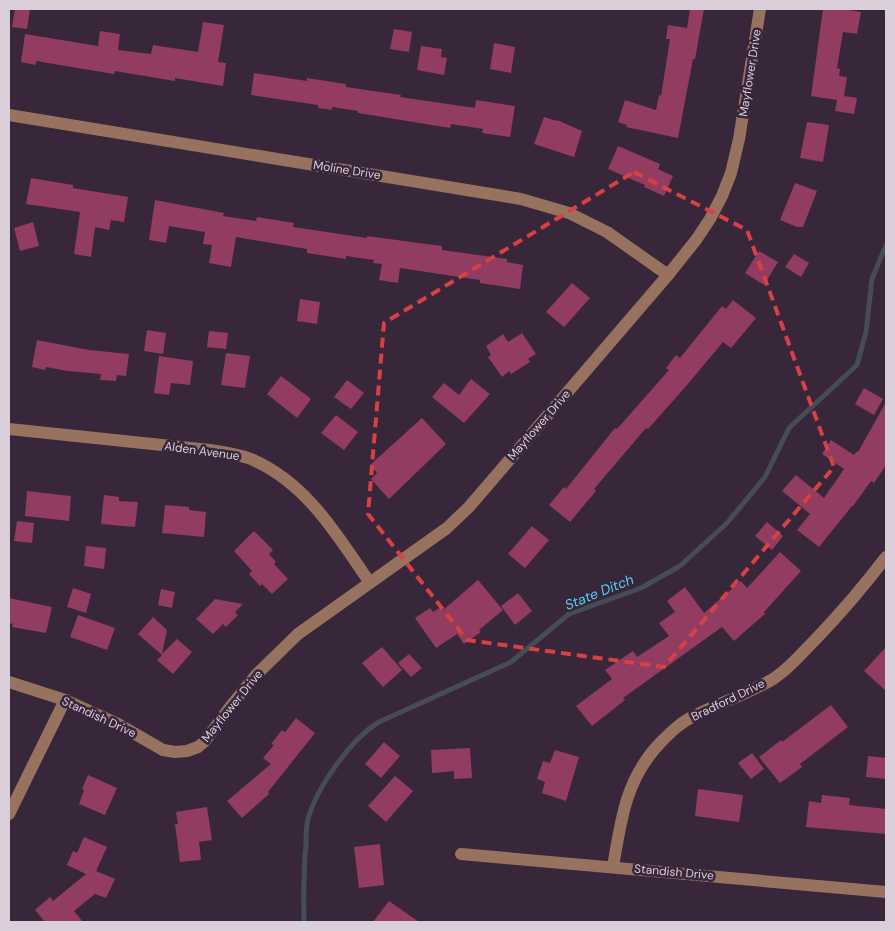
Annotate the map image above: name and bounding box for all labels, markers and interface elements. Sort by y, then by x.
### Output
street label: Mayflower Drive [735,28,765,118]
street label: Moline Drive [312,157,382,183]
street label: Mayflower Drive [504,386,574,464]
street label: Alden Avenue [163,438,241,464]
water label: State Ditch [562,570,636,614]
street label: Mayflower Drive [198,666,266,745]
street label: Bradford Drive [689,675,768,725]
street label: Standish Drive [59,693,139,741]
street label: Standish Drive [633,861,715,883]

